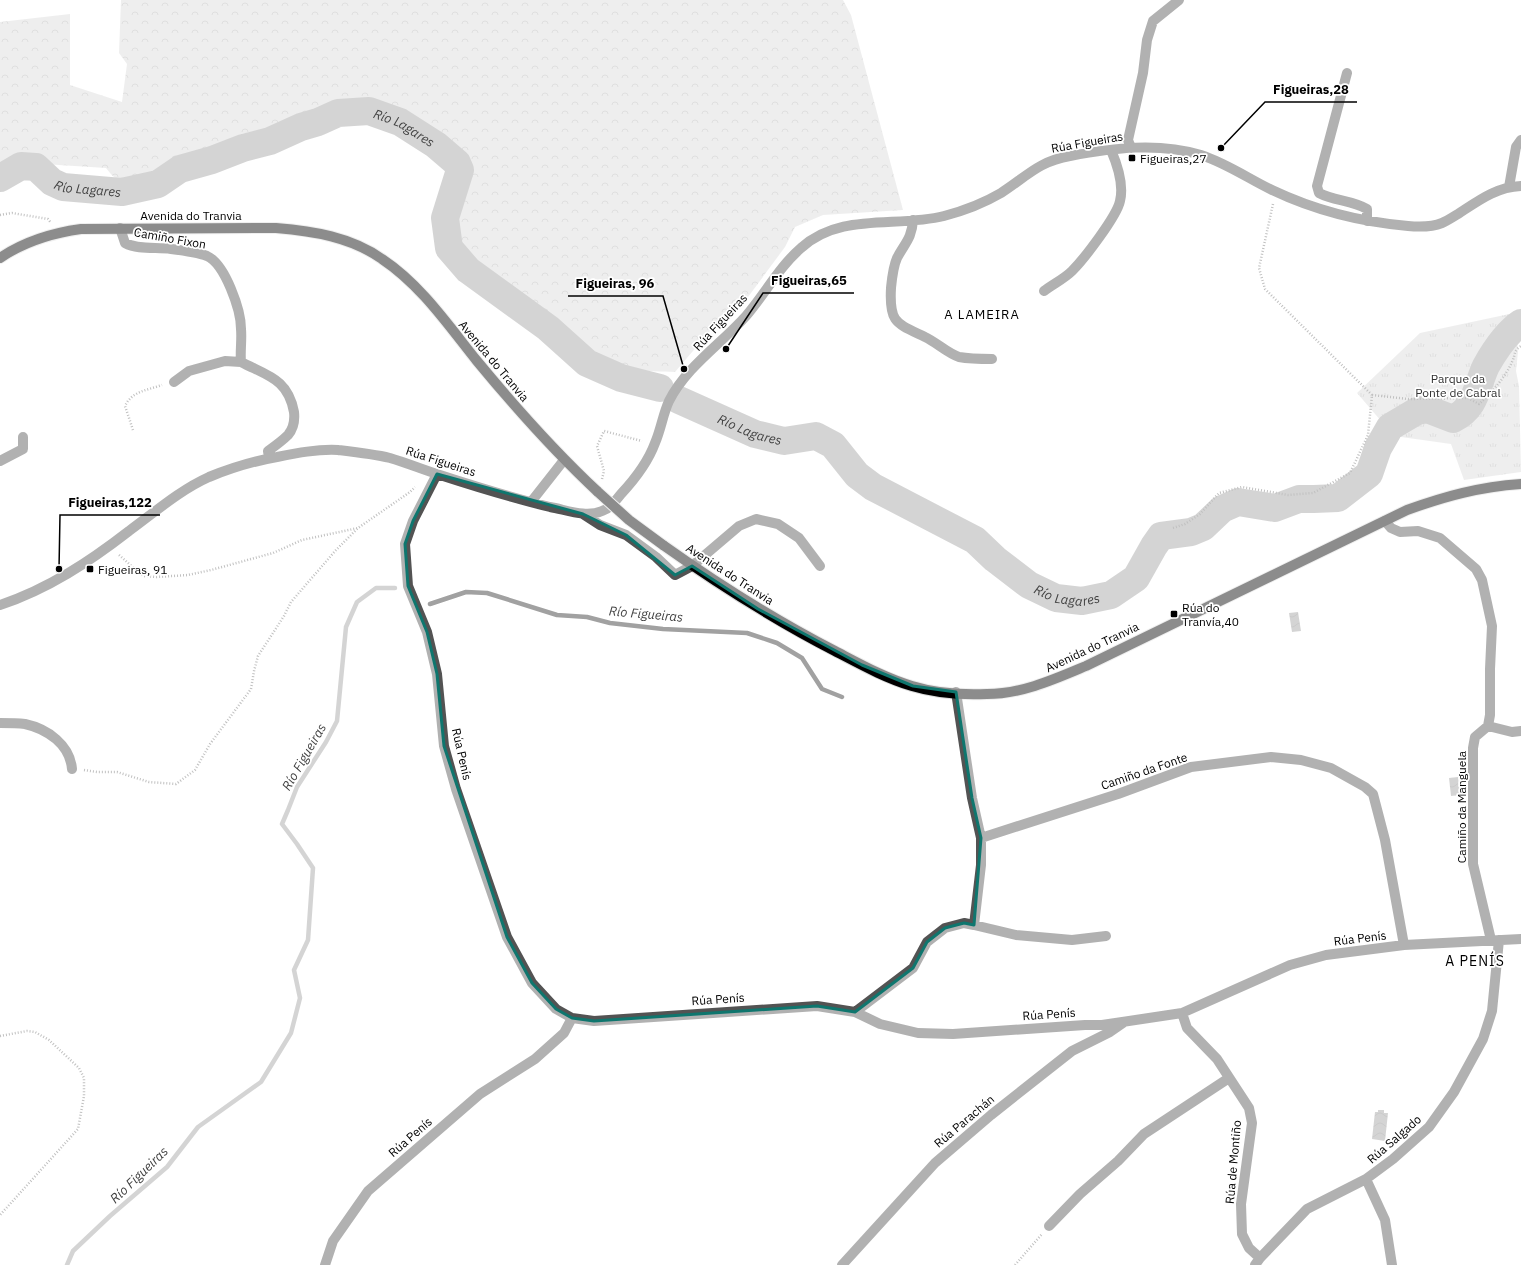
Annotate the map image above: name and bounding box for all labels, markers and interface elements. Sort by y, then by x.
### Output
callout: Figueiras,28 [1265,77,1357,102]
text: Figueiras,28 [1273,81,1349,98]
water label: Río Lagares [371,105,438,150]
street label: Rúa Figueiras [1050,128,1124,156]
place label: Figueiras,27 [1140,151,1207,166]
marker: Figueiras,27 [1127,153,1137,163]
water label: Río Lagares [51,176,122,200]
street label: Avenida do Tranvia [140,208,242,223]
street label: Camiño Fixon [133,224,207,252]
callout: Figueiras,65 [763,268,854,293]
callout: Figueiras, 96 [568,271,663,296]
text: Figueiras,65 [771,272,847,289]
text: Figueiras, 96 [576,275,655,292]
street label: Rúa Figueiras [690,290,750,354]
district label: A LAMEIRA [944,306,1020,323]
street label: Avenida do Tranvia [456,317,533,405]
park label: Parque da Ponte de Cabral [1415,371,1501,400]
water label: Río Lagares [715,410,784,449]
street label: Rúa Figueiras [404,443,478,479]
callout: Figueiras,122 [60,490,160,515]
text: Figueiras,122 [68,494,152,511]
street label: Avenida do Tranvia [683,540,777,608]
place label: Figueiras, 91 [98,562,167,577]
marker: Figueiras, 91 [85,564,95,574]
water label: Río Lagares [1032,580,1101,610]
place label: Rúa do Tranvía,40 [1182,600,1239,629]
water label: Río Figueiras [608,602,684,626]
marker: Rúa do Tranvía,40 [1169,609,1179,619]
street label: Avenida do Tranvia [1043,619,1142,675]
water label: Río Figueiras [278,720,330,794]
street label: Rúa Penís [449,726,475,782]
street label: Camiño da Fonte [1099,749,1190,793]
street label: Camiño da Manguela [1454,750,1469,863]
street label: Rúa Penís [1333,927,1387,949]
district label: A PENÍS [1445,951,1505,970]
street label: Rúa Penís [691,990,745,1008]
street label: Rúa Penís [1022,1005,1076,1023]
street label: Rúa Parachán [931,1091,997,1151]
street label: Rúa Salgado [1364,1111,1424,1167]
street label: Rúa Penís [385,1114,435,1160]
street label: Rúa de Montiño [1222,1119,1244,1205]
water label: Río Figueiras [106,1143,172,1207]

